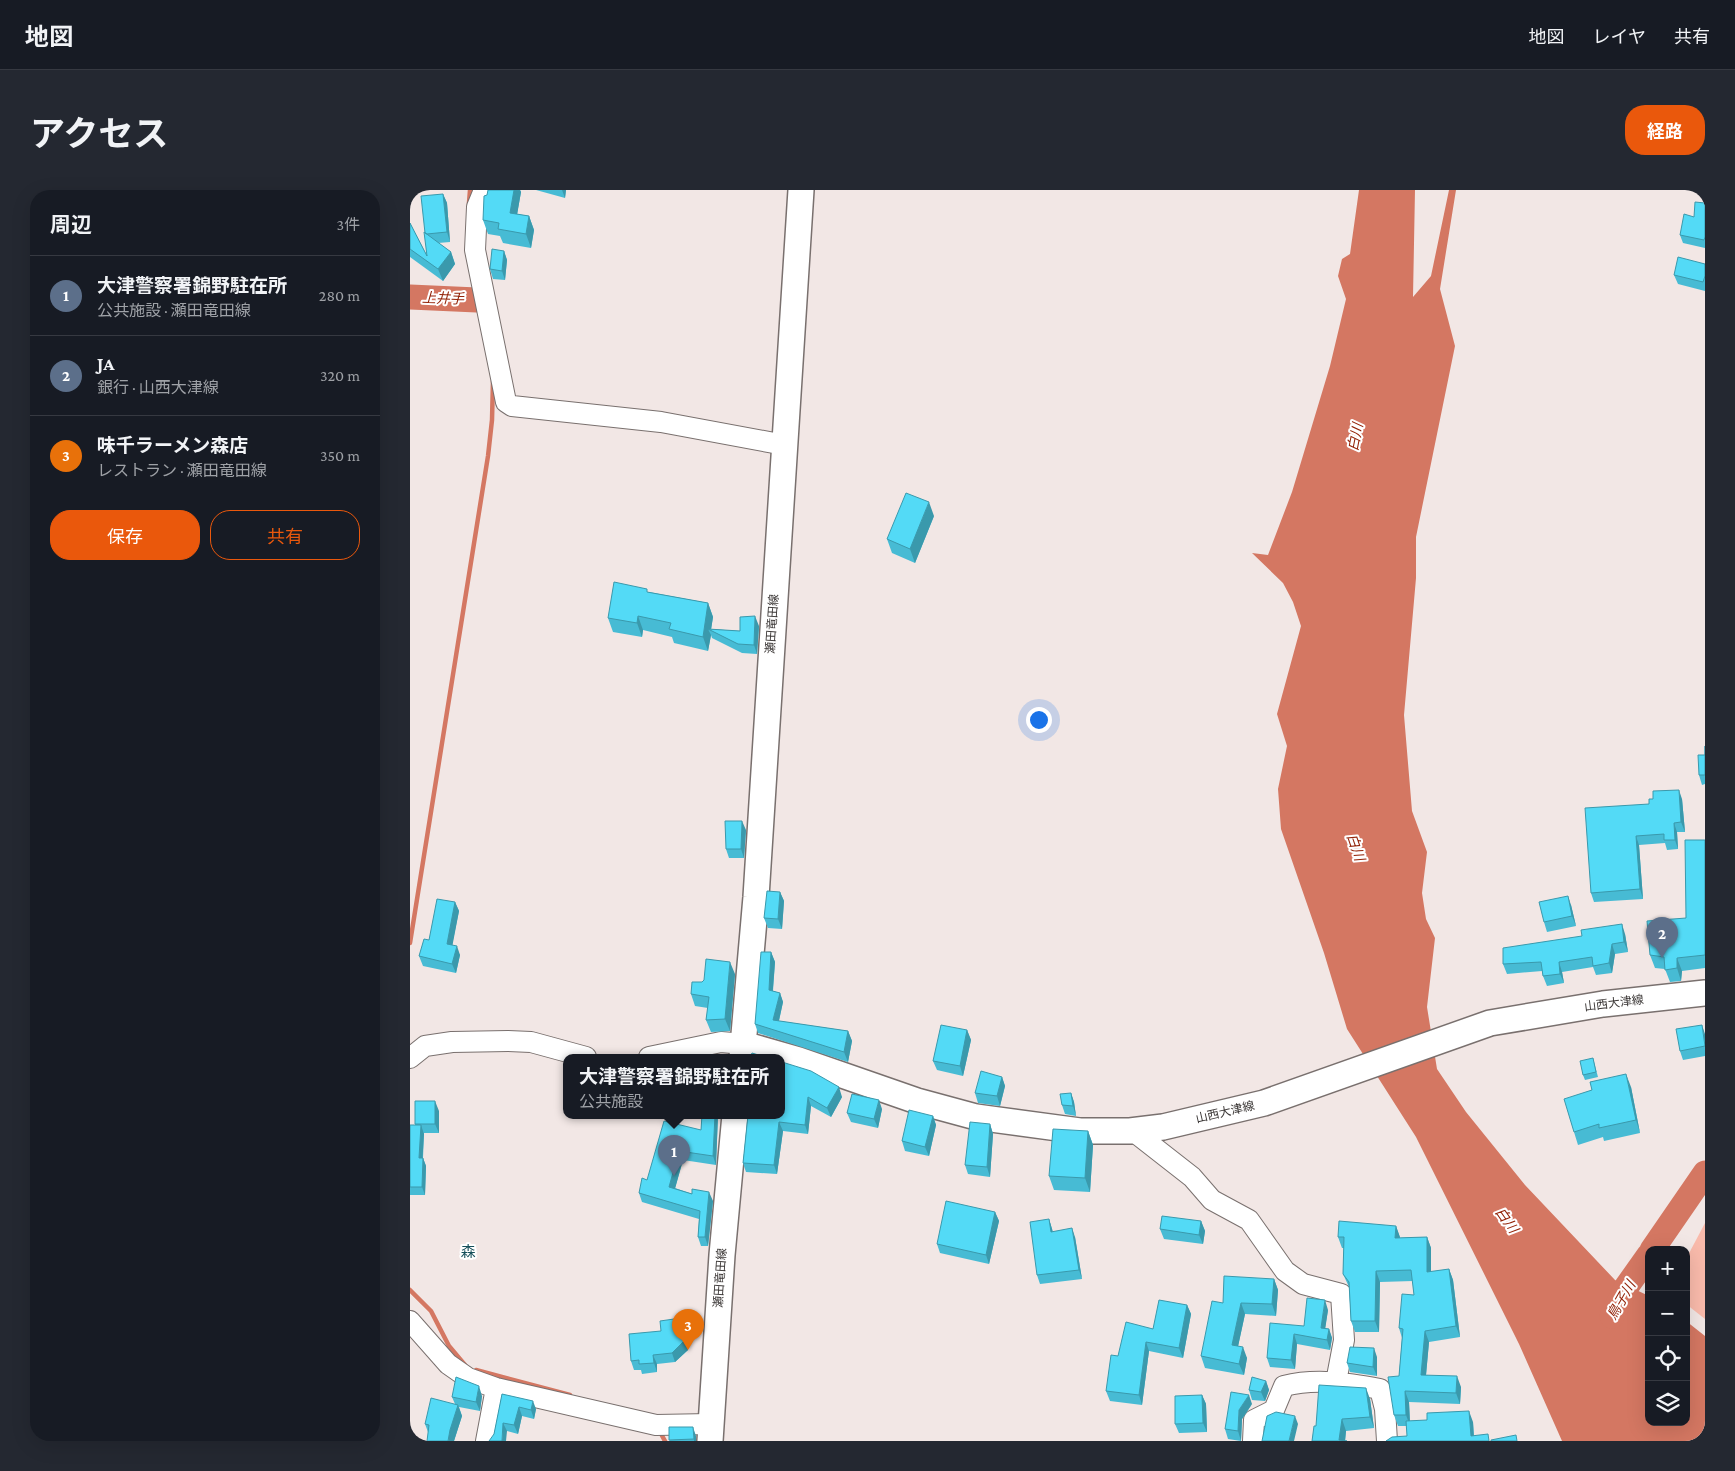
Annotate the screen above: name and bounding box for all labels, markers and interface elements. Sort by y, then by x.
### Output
text: 地図 [25,23,73,50]
text: 地図 [1529,27,1565,47]
text: レイヤ [1593,27,1646,47]
text: 共有 [1674,27,1710,47]
button: 経路 [1625,105,1705,155]
text: アクセス [30,115,168,154]
text: 周辺 [50,213,92,237]
text: 3件 [336,216,360,233]
text: 大津警察署錦野駐在所 [97,275,287,296]
text: 1 [63,287,69,304]
text: 280 m [319,287,360,304]
water label: 上井手 [422,289,465,307]
text: 公共施設 · 瀬田竜田線 [97,302,251,319]
text: JA [97,353,115,374]
text: 2 [62,367,70,384]
text: 320 m [320,367,360,384]
text: 銀行 · 山西大津線 [97,379,219,396]
water label: 白川 [1344,420,1366,452]
text: 味千ラーメン森店 [97,435,248,456]
text: 3 [62,447,70,464]
text: 350 m [320,447,360,464]
text: レストラン · 瀬田竜田線 [97,462,267,479]
button: 保存 [50,510,200,560]
button: 共有 [210,510,360,560]
street label: 瀬田竜田線 [763,594,781,654]
your location [1026,707,1052,733]
water label: 白川 [1344,831,1369,865]
pin: 2 [1646,917,1678,958]
street label: 山西大津線 [1583,992,1645,1014]
popup [563,1054,785,1119]
text: 大津警察署錦野駐在所 [579,1066,769,1087]
text: 公共施設 [579,1093,643,1110]
street label: 山西大津線 [1194,1098,1256,1126]
pin: 1 [658,1135,690,1176]
water label: 白川 [1492,1204,1523,1238]
district label: 森 [460,1244,476,1260]
map controls [1645,1246,1690,1426]
button: + [1645,1246,1690,1291]
street label: 瀬田竜田線 [711,1248,729,1308]
water label: 鳥子川 [1604,1276,1639,1322]
button: − [1645,1291,1690,1336]
pin: 3 [672,1309,704,1350]
button: locate [1645,1336,1690,1381]
button: layers [1645,1381,1690,1426]

